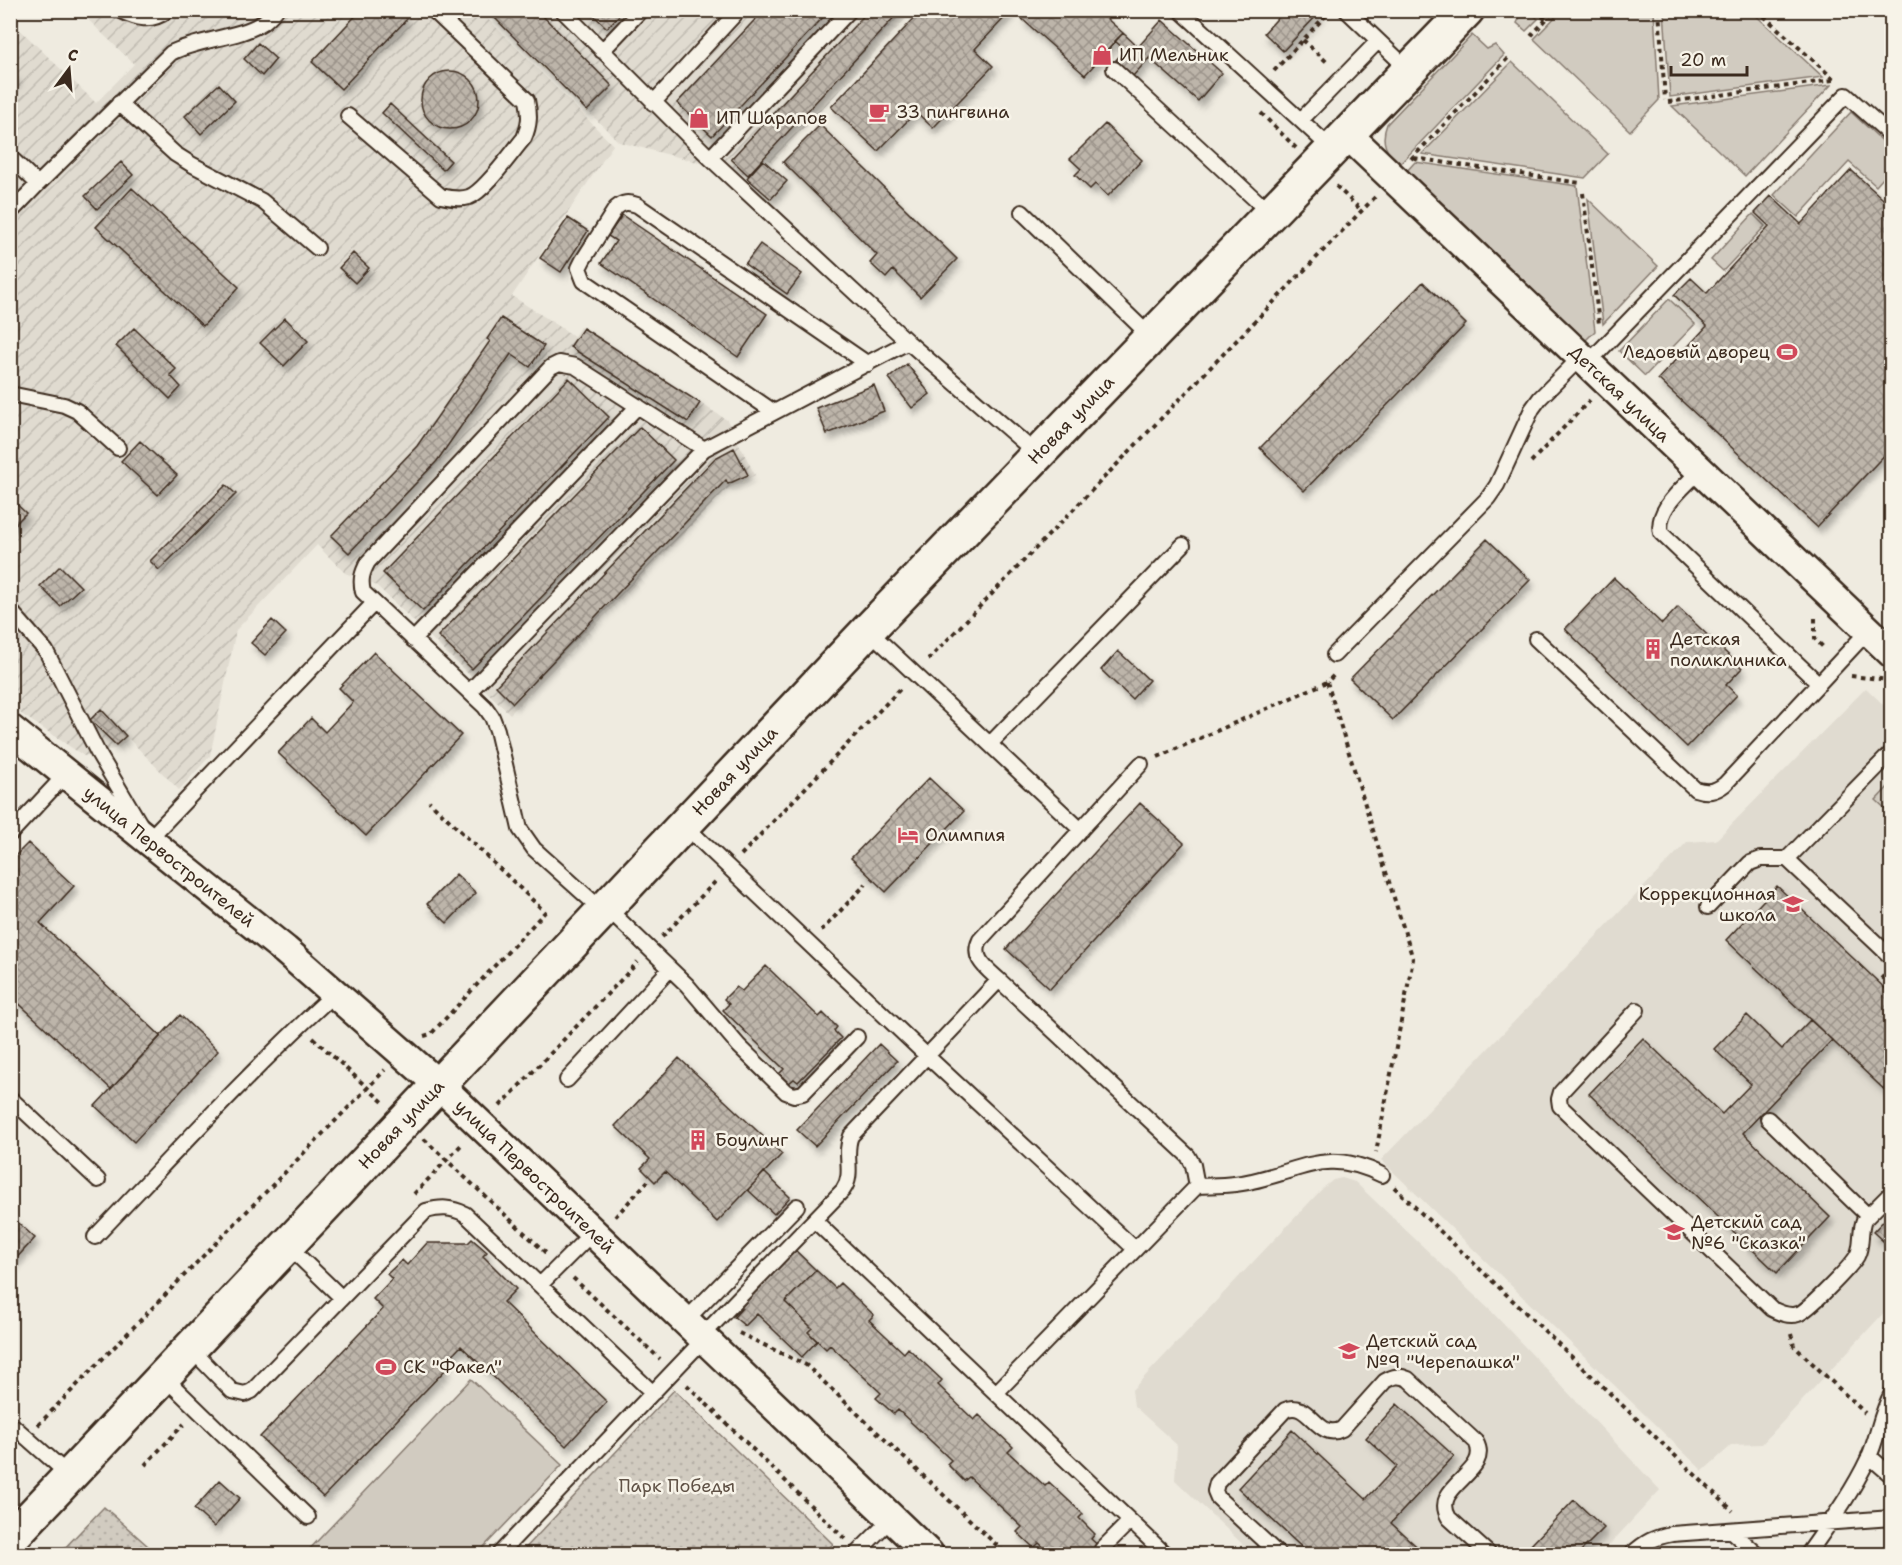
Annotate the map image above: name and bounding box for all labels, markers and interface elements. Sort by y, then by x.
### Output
north arrow [39,39,99,99]
scale bar [1671,39,1748,77]
shop icon: ИП Мельник [1090,43,1114,67]
place label: ИП Мельник [1119,43,1229,67]
text: С [65,44,81,67]
text: 20 m [1680,48,1726,72]
cafe icon: 33 пингвина [867,100,891,124]
place label: 33 пингвина [896,100,1009,124]
shop icon: ИП Шарапов [687,106,711,130]
place label: ИП Шарапов [716,106,827,130]
street label: Детская улица [1564,340,1675,448]
place label: Ледовый дворец [1623,340,1770,364]
sports icon: Ледовый дворец [1775,340,1799,364]
street label: Новая улица [1022,370,1119,470]
place label: Детская поликлиника [1670,627,1787,672]
building icon: Детская поликлиника [1641,637,1665,661]
street label: Новая улица [687,721,783,821]
street label: улица Первостроителей [78,781,260,933]
hotel icon: Олимпия [896,823,920,847]
place label: Олимпия [925,823,1005,847]
place label: Коррекционная школа [1639,882,1776,927]
school or university icon: Коррекционная школа [1781,892,1805,916]
street label: Новая улица [353,1074,449,1175]
street label: улица Первостроителей [449,1094,620,1259]
building icon: Боулинг [686,1128,710,1152]
place label: Боулинг [715,1128,788,1152]
place label: Детский сад №6 "Сказка" [1691,1210,1806,1255]
school or university icon: Детский сад №6 "Сказка" [1662,1220,1686,1244]
place label: Детский сад №9 "Черепашка" [1366,1329,1520,1374]
school or university icon: Детский сад №9 "Черепашка" [1337,1339,1361,1363]
sports icon: СК "Факел" [374,1355,398,1379]
place label: СК "Факел" [403,1355,502,1379]
park label: Парк Победы [619,1474,735,1498]

